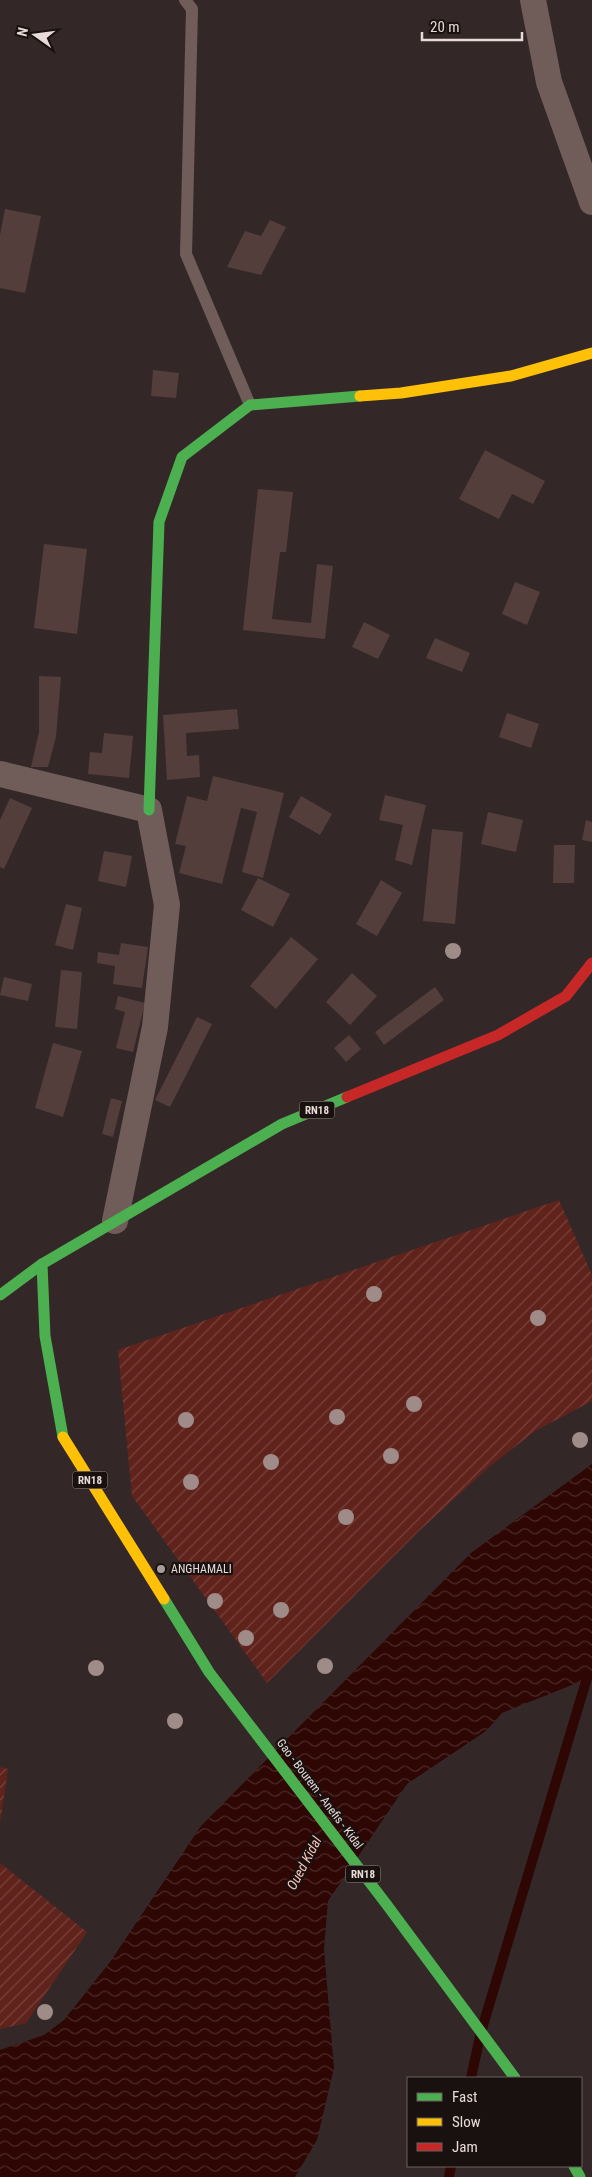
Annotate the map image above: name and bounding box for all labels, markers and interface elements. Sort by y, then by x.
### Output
north arrow [10,10,60,60]
scale bar [422,10,522,42]
text: 20 m [430,18,460,36]
text: N [14,26,31,38]
road number: RN18 [300,1102,334,1118]
road number: RN18 [72,1472,108,1488]
place label: ANGHAMALI [171,1562,232,1576]
marker: ANGHAMALI [155,1563,167,1575]
street label: Gao - Bourem - Anefis - Kidal [274,1736,366,1852]
water label: Oued Kidal [283,1833,325,1892]
road number: RN18 [346,1866,380,1882]
legend [407,2077,582,2167]
text: Fast [452,2088,477,2106]
text: Slow [452,2113,481,2131]
text: Jam [452,2138,478,2156]

